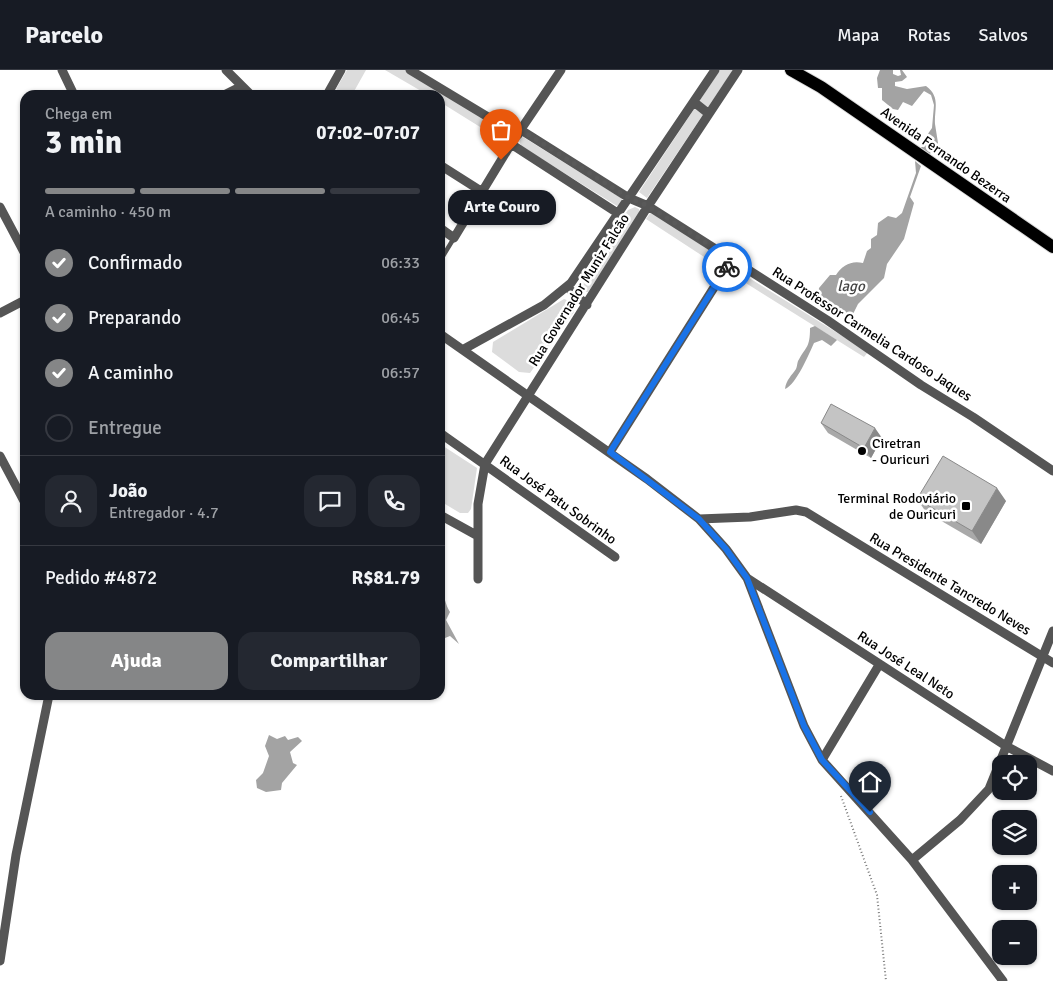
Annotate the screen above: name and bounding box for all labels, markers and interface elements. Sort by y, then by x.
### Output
text: Parcelo [25,20,103,50]
text: Mapa [837,24,880,46]
text: Rotas [908,24,951,46]
text: Salvos [979,24,1028,46]
street label: Avenida Fernando Bezerra [877,103,1015,207]
text: Chega em [45,104,112,124]
pin [480,109,522,160]
icon: bag [487,116,515,144]
text: 07:02–07:07 [316,121,420,145]
text: 3 min [45,123,122,162]
callout: Arte Couro [447,190,555,225]
text: Arte Couro [464,197,540,217]
text: A caminho · 450 m [45,202,171,222]
street label: Rua Governador Muniz Falcão [525,211,633,369]
courier [702,242,752,292]
icon: check [45,249,73,277]
text: Confirmado [88,251,182,275]
text: 06:33 [381,253,420,273]
icon: bike [713,253,741,281]
street label: Rua Professor Carmelia Cardoso Jaques [769,263,975,405]
water label: lago [837,277,866,295]
icon: check [45,304,73,332]
text: Preparando [88,306,181,330]
text: 06:45 [381,308,420,328]
icon: check [45,359,73,387]
text: A caminho [88,361,173,385]
text: 06:57 [381,363,420,383]
text: Entregue [88,416,162,440]
place label: Ciretran - Ouricuri [872,435,929,468]
marker: Ciretran - Ouricuri [856,445,868,457]
street label: Rua José Patu Sobrinho [496,452,620,548]
button: person [45,475,97,527]
button: chat [304,475,356,527]
button: phone [368,475,420,527]
text: João [109,479,147,503]
place label: Terminal Rodoviário de Ouricuri [838,490,956,523]
marker: Terminal Rodoviário de Ouricuri [960,500,972,512]
text: Entregador · 4.7 [109,503,219,523]
street label: Rua Presidente Tancredo Neves [866,529,1034,639]
text: Pedido #4872 [45,566,157,590]
text: R$81.79 [352,566,420,590]
street label: Rua José Leal Neto [854,627,958,703]
button: Ajuda [45,632,228,690]
button: Compartilhar [238,632,420,690]
map controls [992,755,1037,965]
button: locate [992,755,1037,800]
pin [849,761,891,812]
icon: home [856,768,884,796]
button: layers [992,810,1037,855]
button: + [992,865,1037,910]
button: − [992,920,1037,965]

